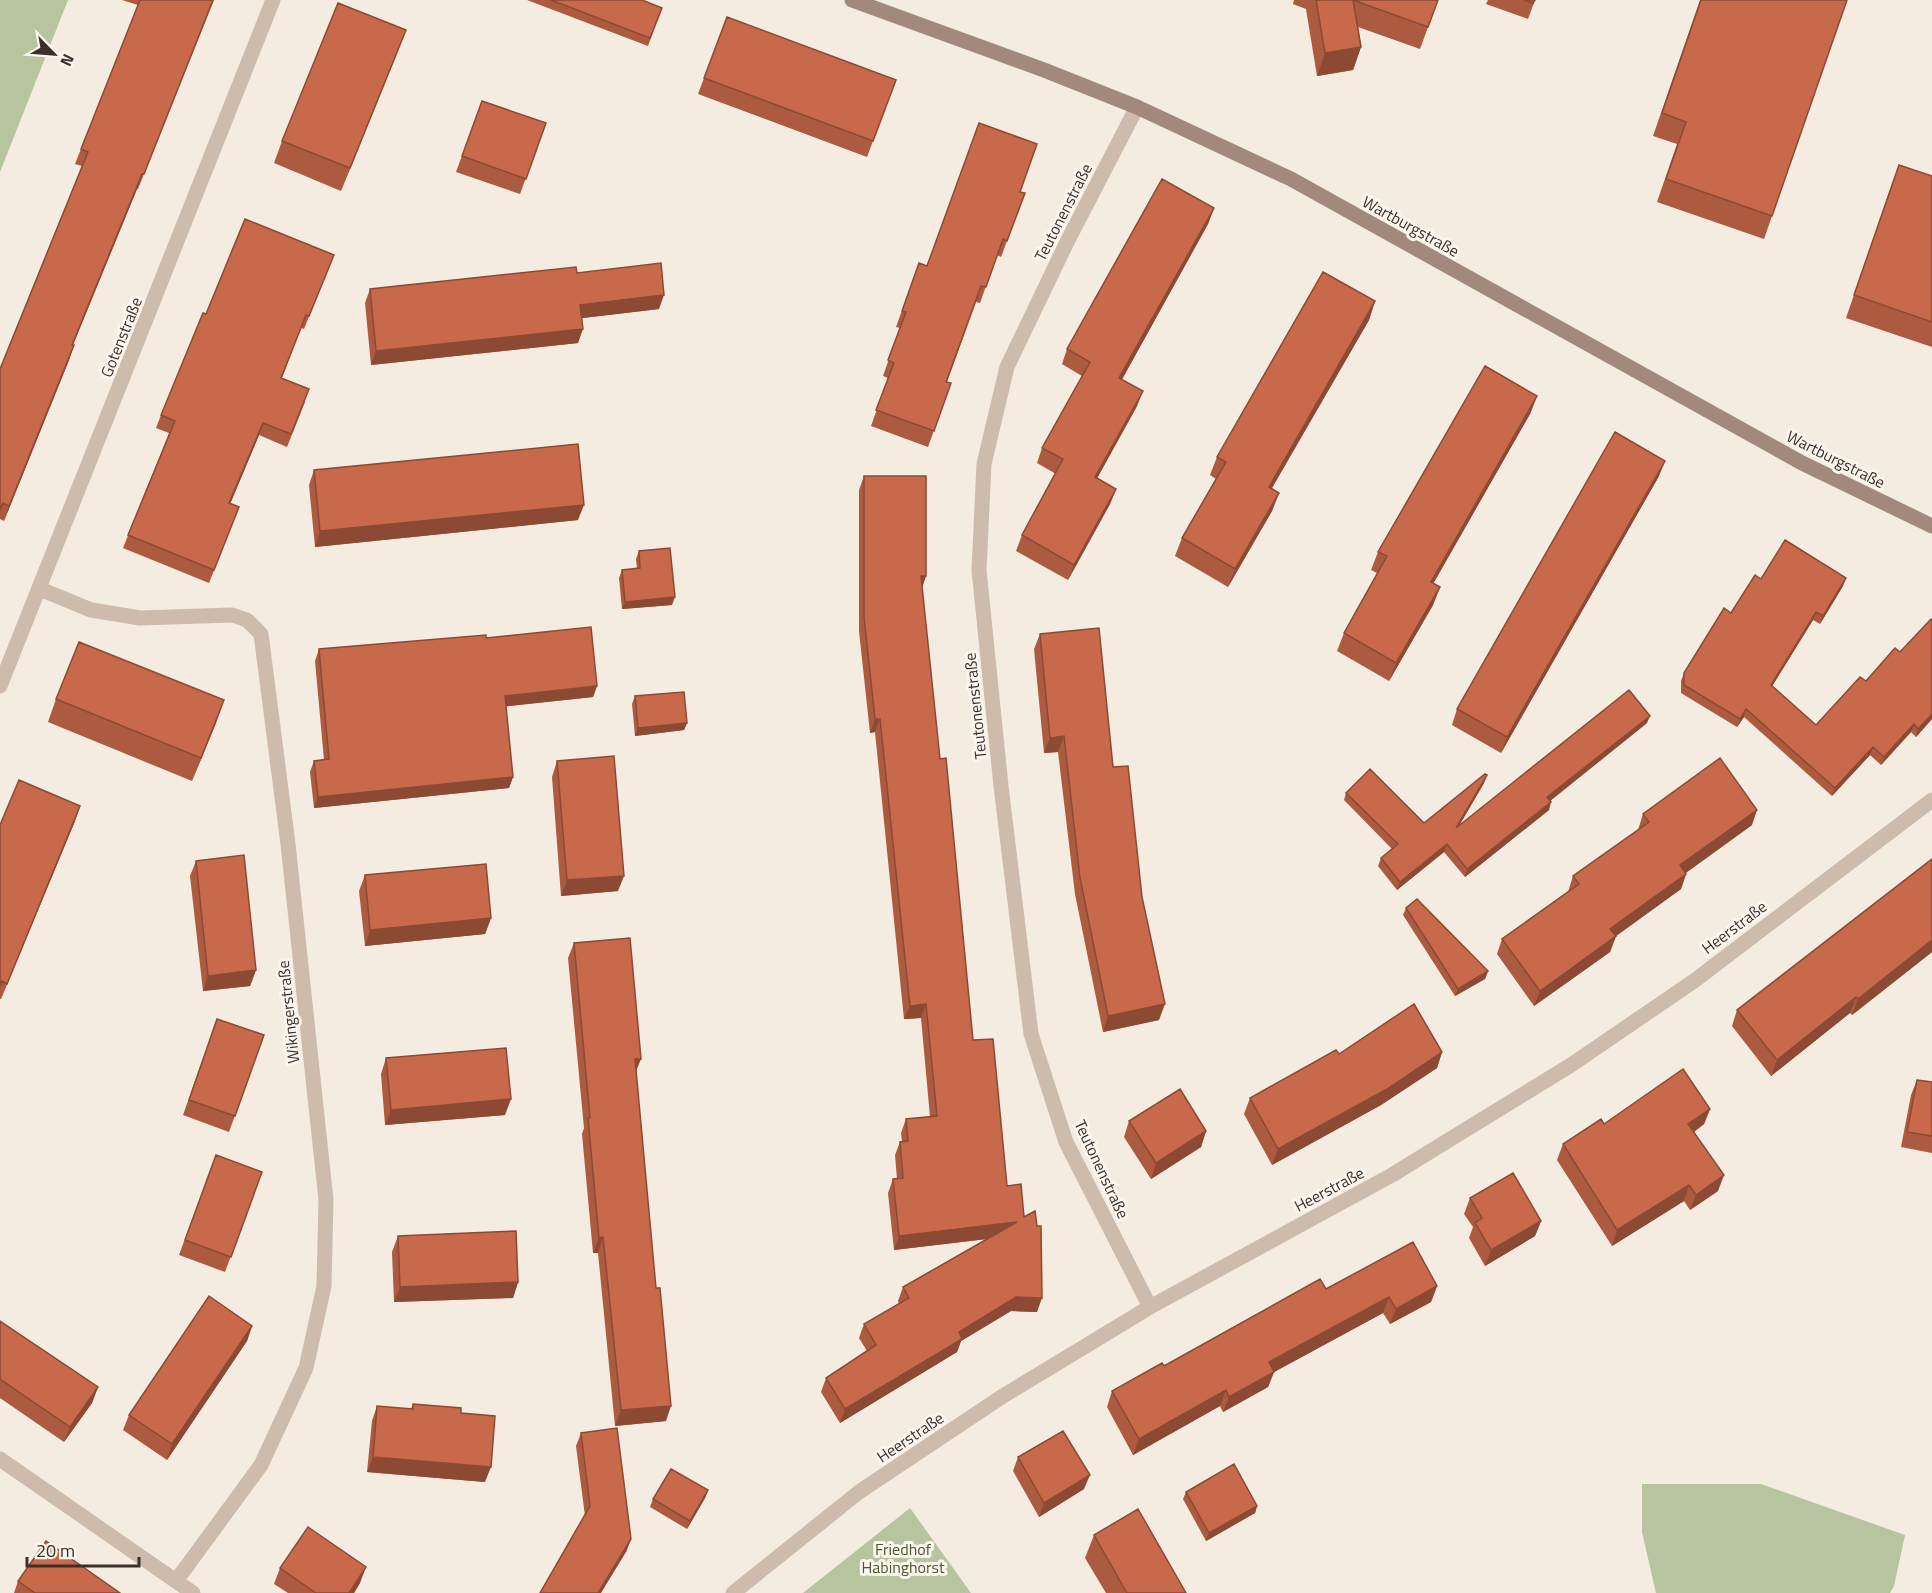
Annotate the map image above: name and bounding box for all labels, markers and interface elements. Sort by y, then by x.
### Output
north arrow [24,24,84,84]
text: N [54,50,81,70]
street label: Teutonenstraße [1028,159,1098,265]
street label: Wartburgstraße [1358,189,1464,263]
street label: Gotenstraße [94,293,148,381]
street label: Wartburgstraße [1783,424,1889,494]
street label: Teutonenstraße [957,652,993,760]
street label: Heerstraße [1696,894,1772,960]
street label: Wikingerstraße [271,959,305,1065]
street label: Teutonenstraße [1069,1116,1135,1222]
street label: Heerstraße [1290,1160,1368,1218]
street label: Heerstraße [872,1406,948,1468]
scale bar [27,1530,140,1568]
text: 20 m [36,1537,75,1564]
park label: Friedhof Habinghorst [861,1537,945,1579]

